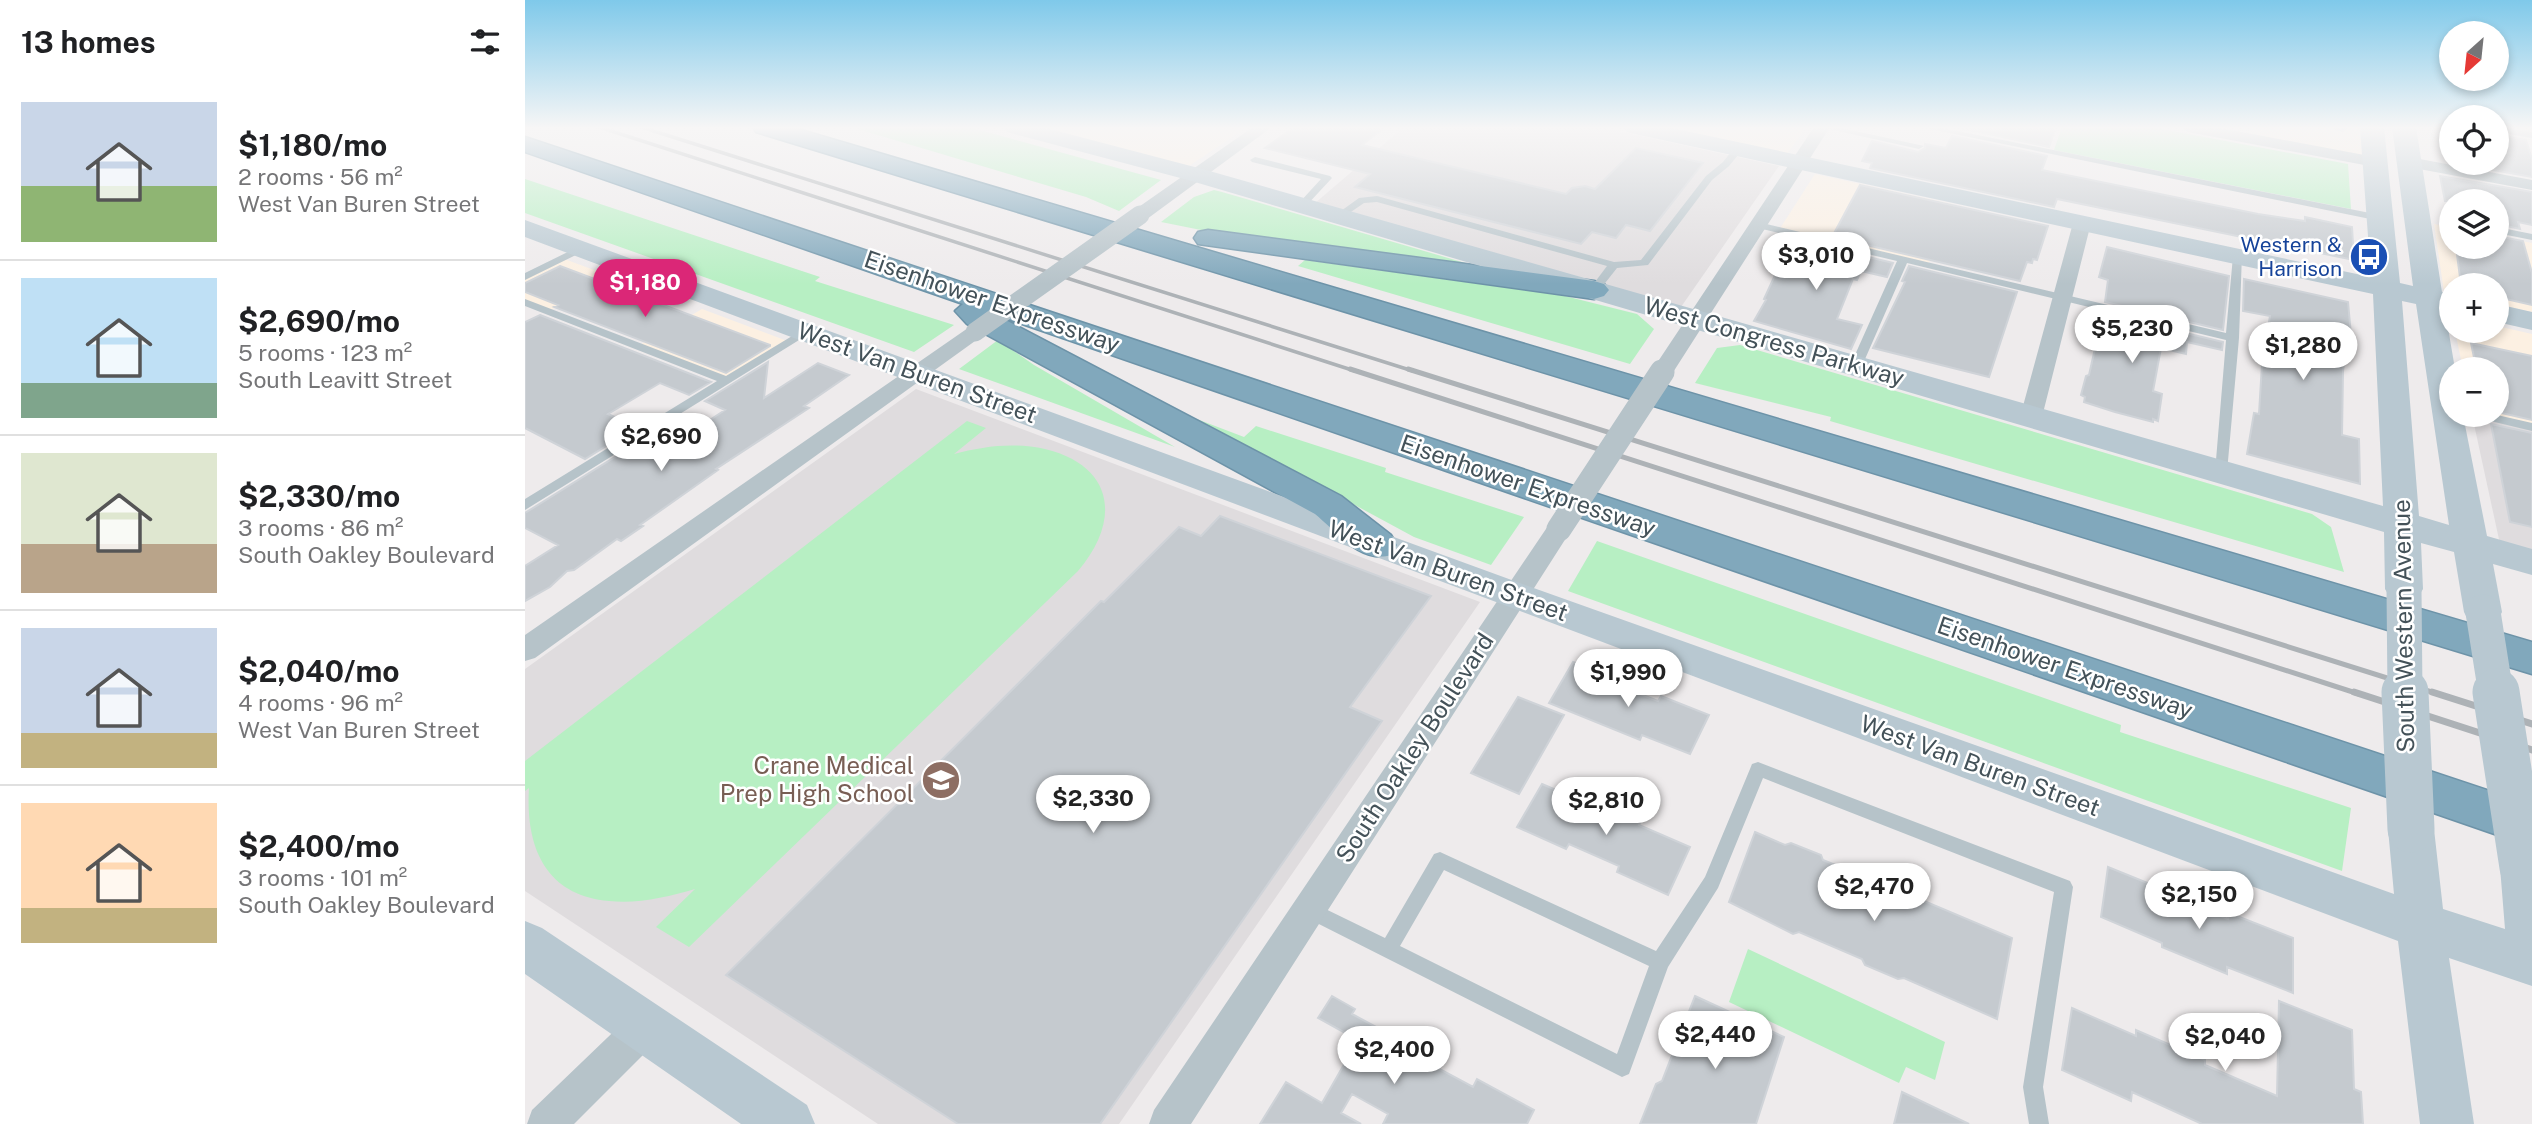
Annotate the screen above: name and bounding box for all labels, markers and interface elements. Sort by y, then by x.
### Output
north arrow [2439,21,2509,91]
map controls [2439,21,2509,427]
icon: filters [466,23,504,61]
text: 13 homes [21,24,156,60]
button: locate [2439,105,2509,175]
text: $1,180/mo [238,127,387,163]
icon: home [77,130,161,214]
text: 2 rooms · 56 m² [238,163,403,190]
button: layers [2439,189,2509,259]
text: West Van Buren Street [238,190,480,217]
pin: $3,010 [1759,232,1873,292]
place label: Western & Harrison [2241,232,2342,281]
bus stop icon: Western & Harrison [2348,236,2390,278]
text: $3,010 [1778,241,1854,268]
street label: Eisenhower Expressway [861,244,1124,358]
pin: $1,180 [588,260,702,319]
text: $1,180 [609,268,681,295]
button: + [2439,273,2509,343]
street label: West Congress Parkway [1641,290,1908,392]
text: $2,690/mo [238,303,400,339]
icon: home [77,306,161,390]
pin: $5,230 [2075,306,2189,365]
text: $5,230 [2091,314,2173,341]
street label: West Van Buren Street [794,316,1041,428]
pin: $1,280 [2246,322,2360,382]
text: $1,280 [2264,331,2342,358]
text: 5 rooms · 123 m² [238,339,412,366]
button: − [2439,357,2509,427]
text: South Leavitt Street [238,366,452,393]
pin: $2,690 [604,414,718,473]
text: $2,690 [620,422,702,449]
street label: Eisenhower Expressway [1397,428,1660,542]
text: $2,330/mo [238,478,400,514]
icon: home [77,481,161,565]
street label: South Western Avenue [2387,499,2419,753]
text: 3 rooms · 86 m² [238,514,404,541]
street label: West Van Buren Street [1325,514,1572,626]
text: South Oakley Boulevard [238,541,495,568]
street label: Eisenhower Expressway [1934,610,2197,724]
street label: South Oakley Boulevard [1330,628,1499,867]
pin: $1,990 [1571,650,1685,709]
text: $2,040/mo [238,653,400,689]
icon: home [77,656,161,740]
text: $1,990 [1590,658,1666,685]
text: 4 rooms · 96 m² [238,689,403,716]
street label: West Van Buren Street [1857,709,2104,821]
text: West Van Buren Street [238,716,480,743]
place label: Crane Medical Prep High School [720,751,914,807]
school or university icon: Crane Medical Prep High School [920,759,962,801]
pin: $2,330 [1036,776,1150,835]
pin: $2,810 [1549,778,1663,837]
text: $2,330 [1052,784,1134,811]
text: $2,810 [1568,786,1644,813]
text: $2,400/mo [238,828,400,864]
icon: home [77,831,161,915]
text: 3 rooms · 101 m² [238,864,407,891]
pin: $2,470 [1817,864,1931,923]
text: $2,470 [1834,872,1914,899]
pin: $2,150 [2142,872,2256,931]
text: $2,150 [2161,880,2237,907]
text: South Oakley Boulevard [238,891,495,918]
pin: $2,440 [1658,1012,1772,1071]
pin: $2,040 [2168,1014,2282,1073]
text: $2,440 [1674,1020,1756,1047]
text: $2,040 [2184,1022,2266,1049]
pin: $2,400 [1337,1026,1451,1086]
text: $2,400 [1353,1035,1435,1062]

